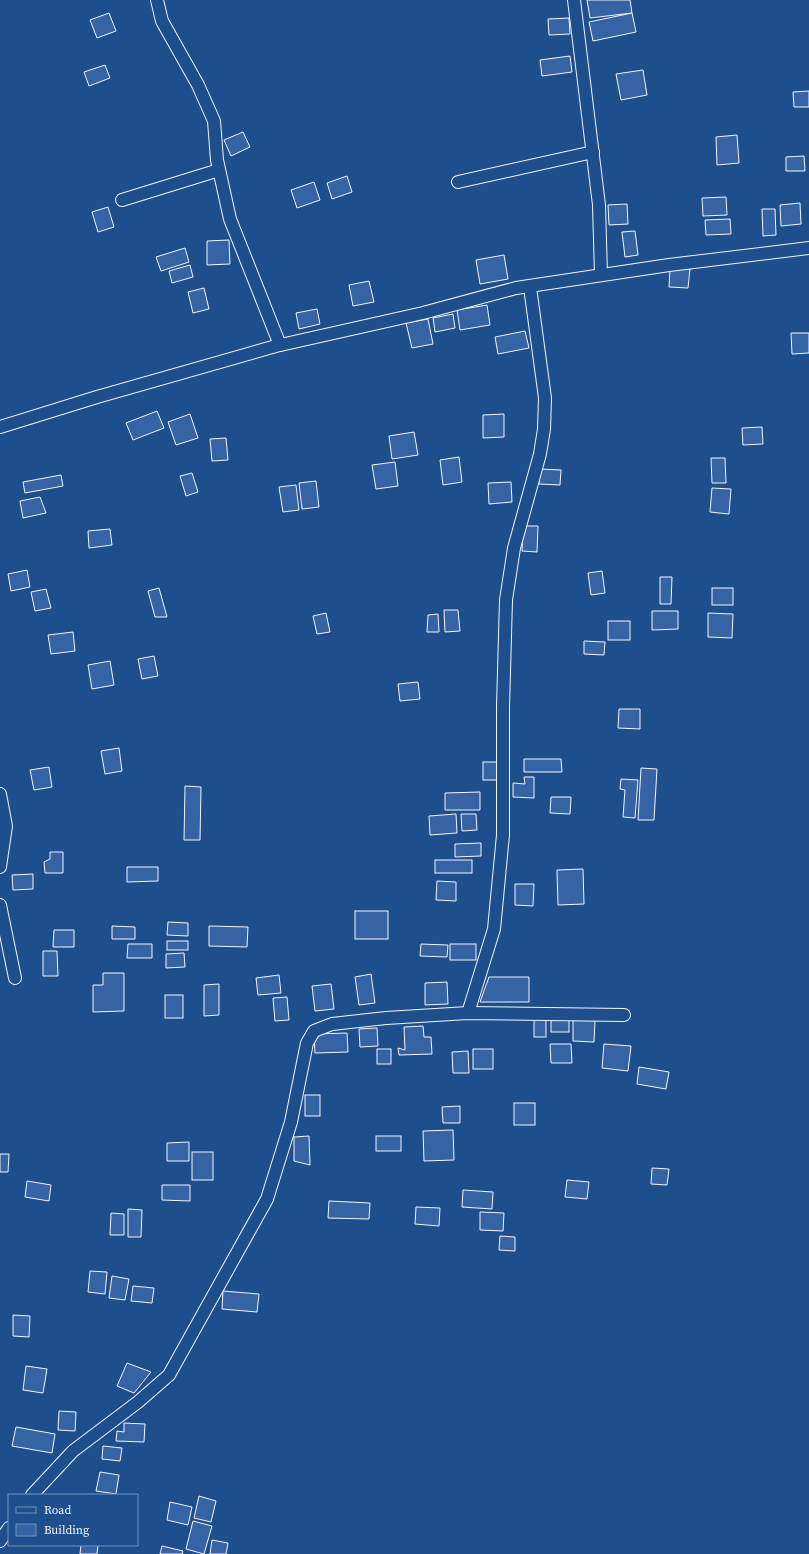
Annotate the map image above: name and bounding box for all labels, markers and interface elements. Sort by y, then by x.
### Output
legend [8,1494,138,1546]
text: Road [44,1502,71,1518]
text: Building [44,1522,89,1538]

